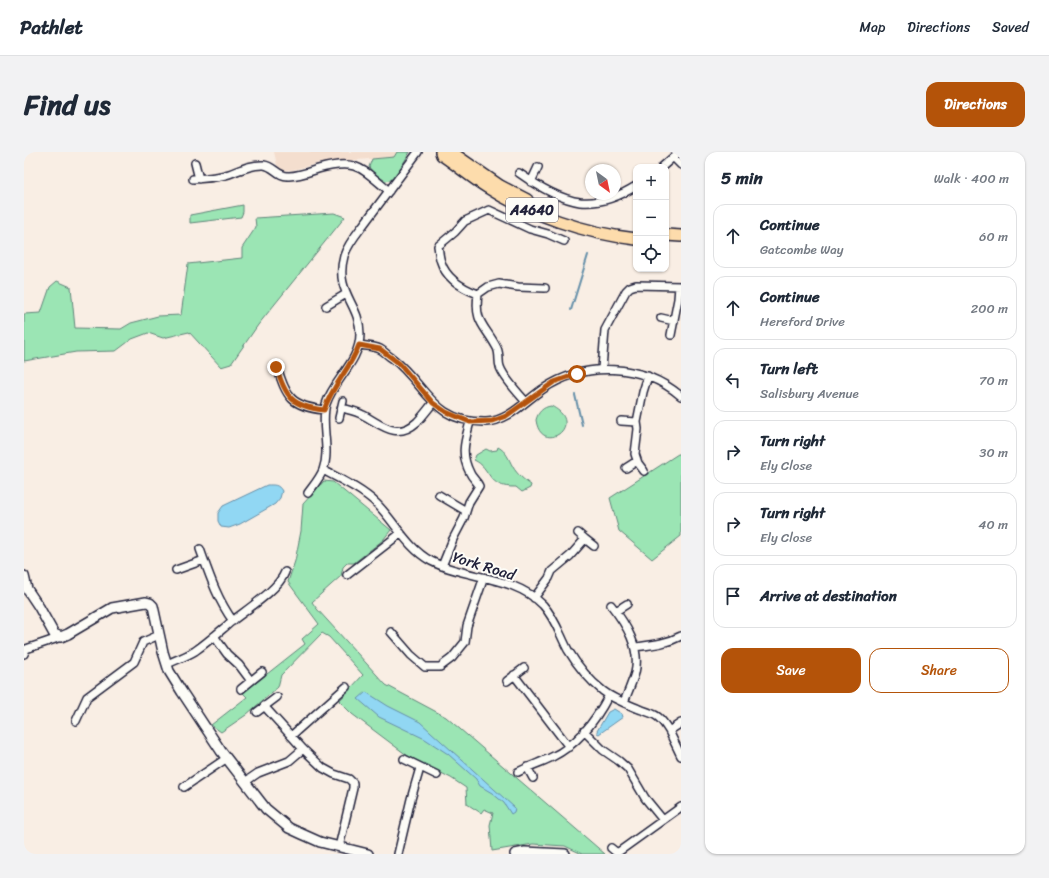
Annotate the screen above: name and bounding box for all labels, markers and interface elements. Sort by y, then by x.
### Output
text: Pathlet [20,11,83,44]
text: Map [859,15,885,40]
text: Directions [907,15,970,40]
text: Saved [992,15,1029,40]
text: Find us [24,80,111,129]
button: Directions [926,82,1025,127]
text: 5 min [721,163,763,193]
north arrow [585,164,621,200]
map controls [633,164,669,272]
button: + [633,164,669,200]
text: Walk · 400 m [934,167,1009,190]
road number: A4640 [506,198,558,222]
button: − [633,200,669,236]
text: Continue [760,212,820,238]
icon: ahead [722,225,744,247]
text: 60 m [979,225,1008,248]
button: locate [633,236,669,272]
text: Gatcombe Way [760,238,843,261]
text: Continue [760,284,820,310]
icon: ahead [722,297,744,319]
text: 200 m [971,297,1008,320]
text: Hereford Drive [760,310,845,333]
text: Turn left [760,356,818,382]
route end [267,358,285,376]
route start [568,365,586,383]
icon: left [722,369,744,391]
text: 70 m [979,369,1008,392]
text: Salisbury Avenue [760,382,859,405]
text: Turn right [760,428,825,454]
icon: right [722,441,744,463]
text: 30 m [979,441,1008,464]
text: Ely Close [760,454,812,477]
text: Turn right [760,500,825,526]
icon: right [722,513,744,535]
text: 40 m [978,513,1008,536]
text: Ely Close [760,526,812,549]
street label: York Road [449,544,520,588]
text: Arrive at destination [760,583,897,609]
icon: arrive [722,585,744,607]
button: Save [721,648,861,693]
button: Share [869,648,1009,693]

